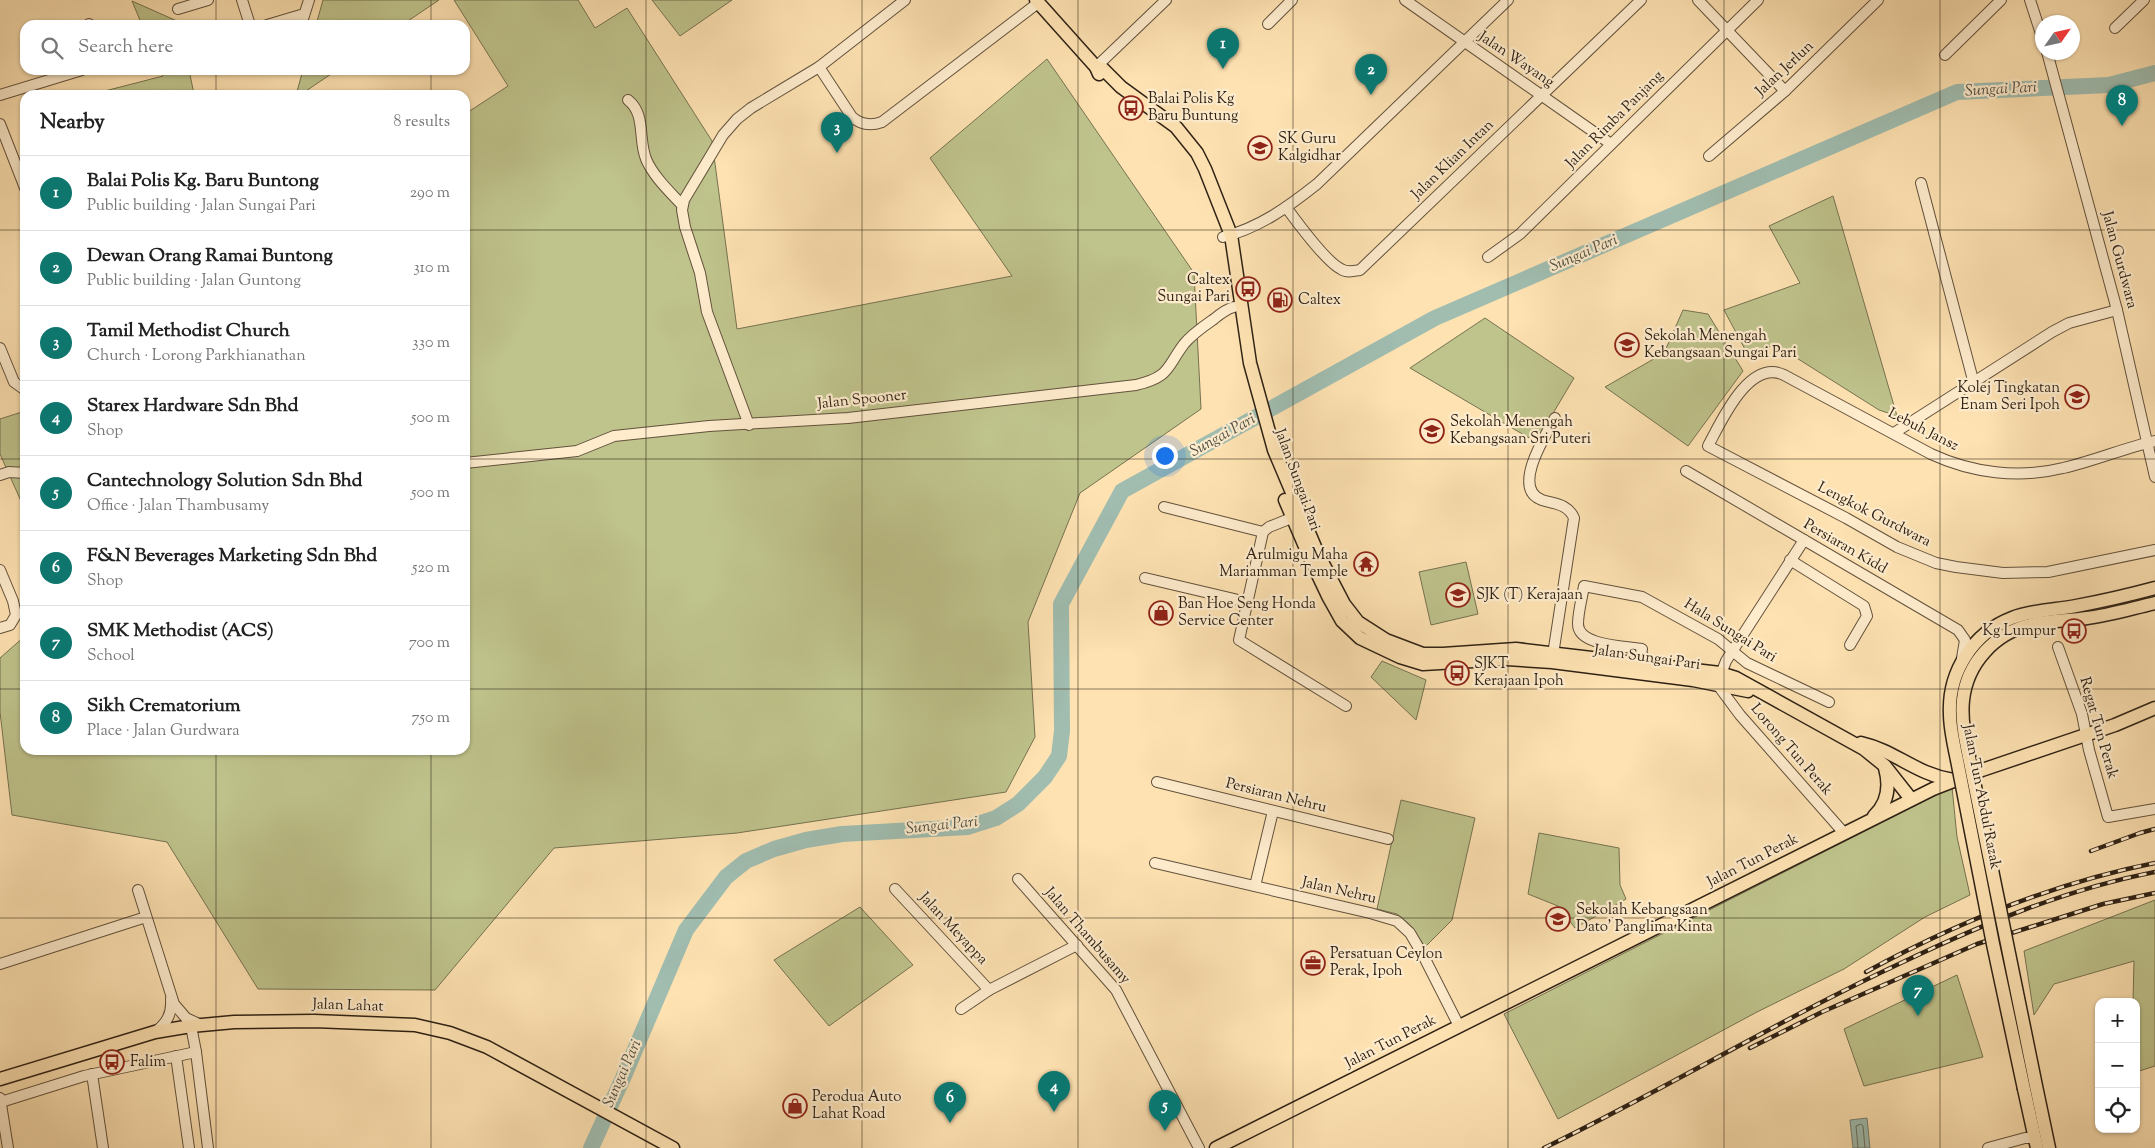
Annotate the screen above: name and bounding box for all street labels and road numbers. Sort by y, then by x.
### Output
street label: Jalan Wayang [1473,26,1558,93]
street label: Jalan Jerlun [1750,36,1819,102]
street label: Jalan Rimba Panjang [1561,66,1669,174]
street label: Jalan Klian Intan [1406,115,1499,206]
street label: Jalan Gurdwara [2096,208,2142,311]
street label: Jalan Spooner [815,385,908,415]
street label: Lebuh Jansz [1884,403,1962,457]
street label: Jalan Sungai Pari [1268,425,1325,534]
street label: Lengkok Gurdwara [1814,477,1934,553]
street label: Persiaran Kidd [1799,514,1891,580]
street label: Hala Sungai Pari [1680,594,1780,668]
street label: Jalan Sungai Pari [1591,640,1702,676]
street label: Regat Tun Perak [2073,675,2123,781]
street label: Lorong Tun Perak [1745,699,1837,801]
street label: Jalan Tun Abdul Razak [1956,722,2005,871]
street label: Persiaran Nehru [1223,773,1329,819]
street label: Jalan Tun Perak [1703,829,1802,893]
street label: Jalan Nehru [1299,872,1379,910]
street label: Jalan Thambusamy [1038,882,1135,989]
street label: Jalan Meyappa [913,887,992,970]
street label: Jalan Lahat [311,994,384,1018]
street label: Jalan Tun Perak [1341,1010,1440,1074]

